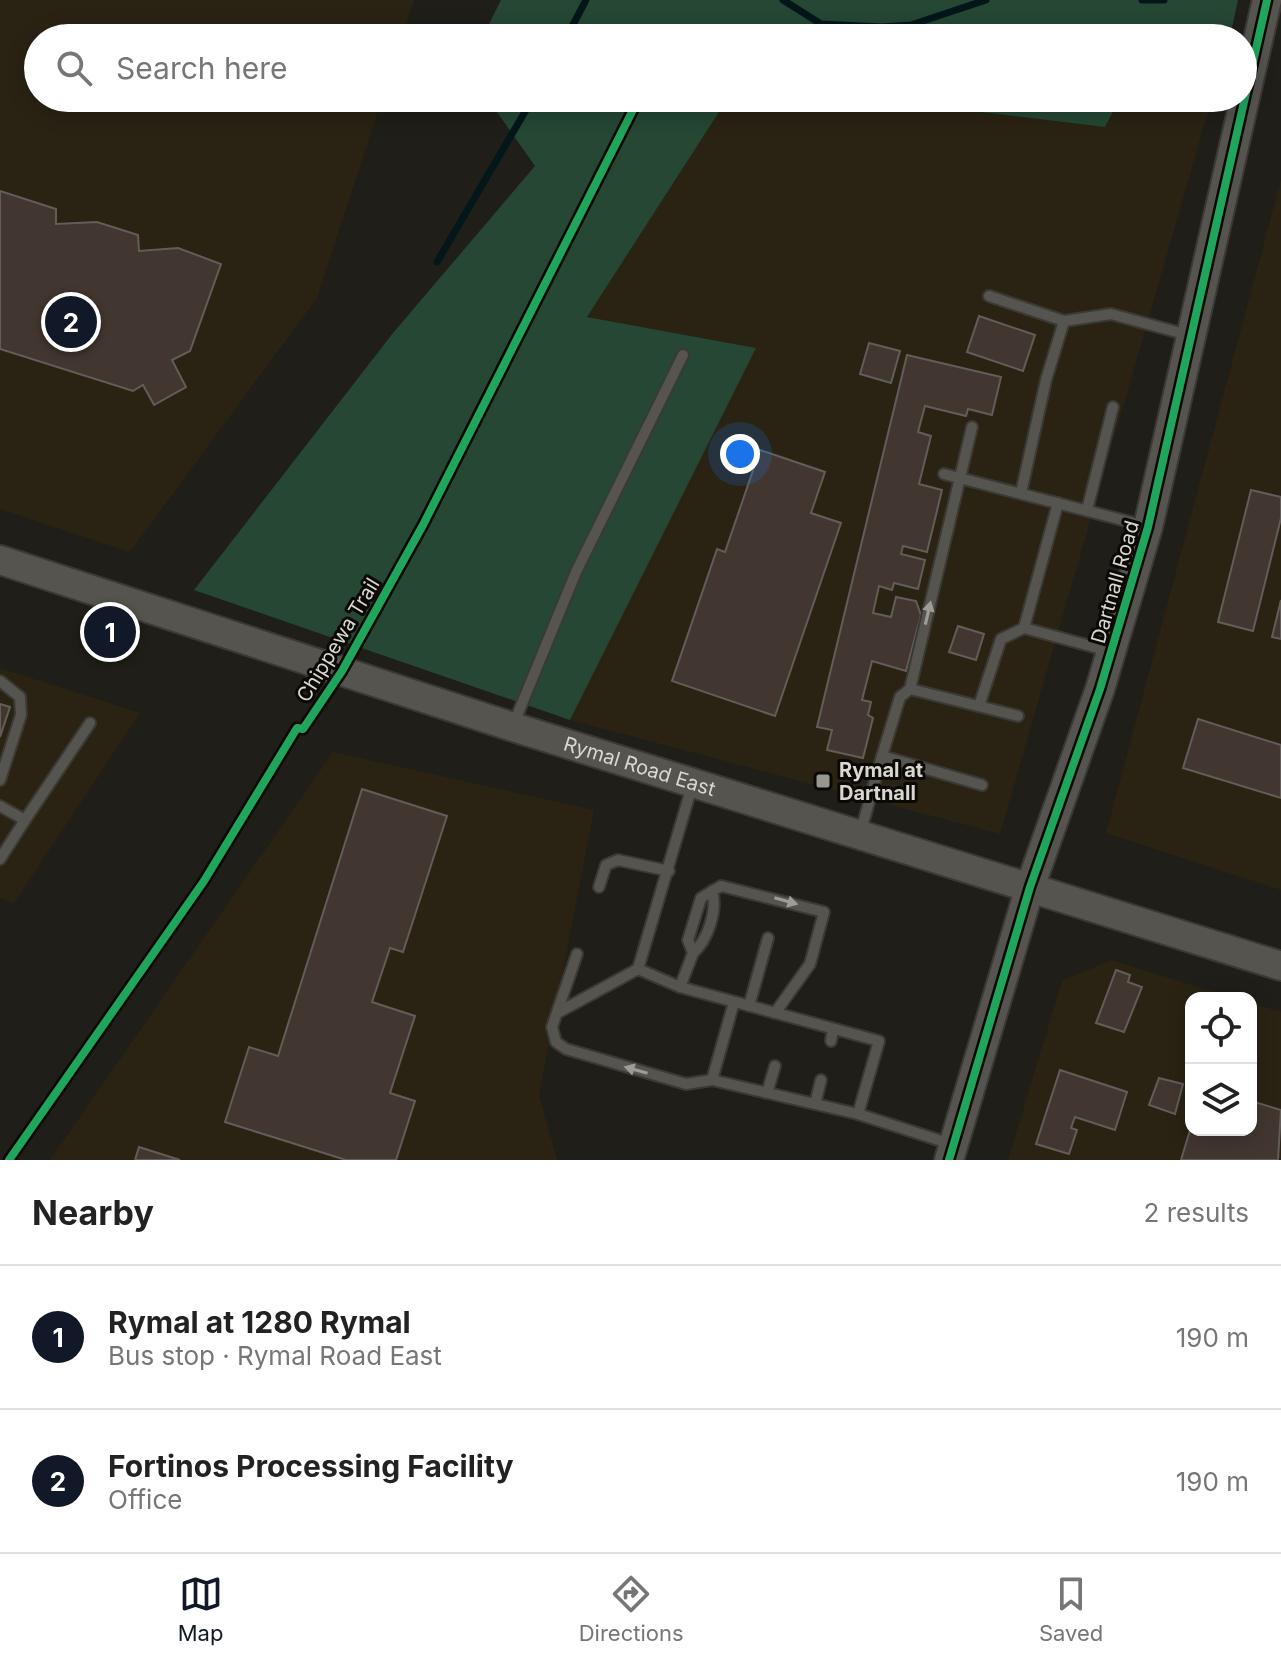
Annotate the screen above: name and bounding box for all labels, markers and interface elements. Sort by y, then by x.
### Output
search box [24,24,1257,112]
icon: search [52,46,96,90]
text: Search here [116,50,288,86]
pin: 2 [45,292,97,352]
your location [720,434,760,474]
street label: Dartnall Road [1086,518,1144,646]
street label: Chippewa Trail [292,574,384,706]
one-way arrow [922,600,935,625]
pin: 1 [84,602,136,662]
street label: Rymal Road East [561,731,719,801]
place label: Rymal at Dartnall [839,758,923,805]
marker: Rymal at Dartnall [814,772,832,790]
one-way arrow [775,895,799,908]
map controls [1185,992,1257,1136]
button: locate [1185,992,1257,1064]
one-way arrow [624,1063,648,1076]
button: layers [1185,1064,1257,1136]
text: Nearby [32,1192,154,1233]
text: 2 results [1144,1197,1249,1228]
text: Rymal at 1280 Rymal [108,1304,411,1340]
text: 1 [52,1322,64,1353]
text: 190 m [1176,1322,1249,1353]
text: Bus stop · Rymal Road East [108,1340,442,1371]
text: Fortinos Processing Facility [108,1448,514,1484]
text: 2 [50,1466,66,1497]
text: 190 m [1176,1466,1249,1497]
text: Office [108,1484,182,1515]
tab: Map [178,1572,223,1646]
tab: Directions [579,1572,684,1646]
tab: Saved [1039,1572,1103,1646]

